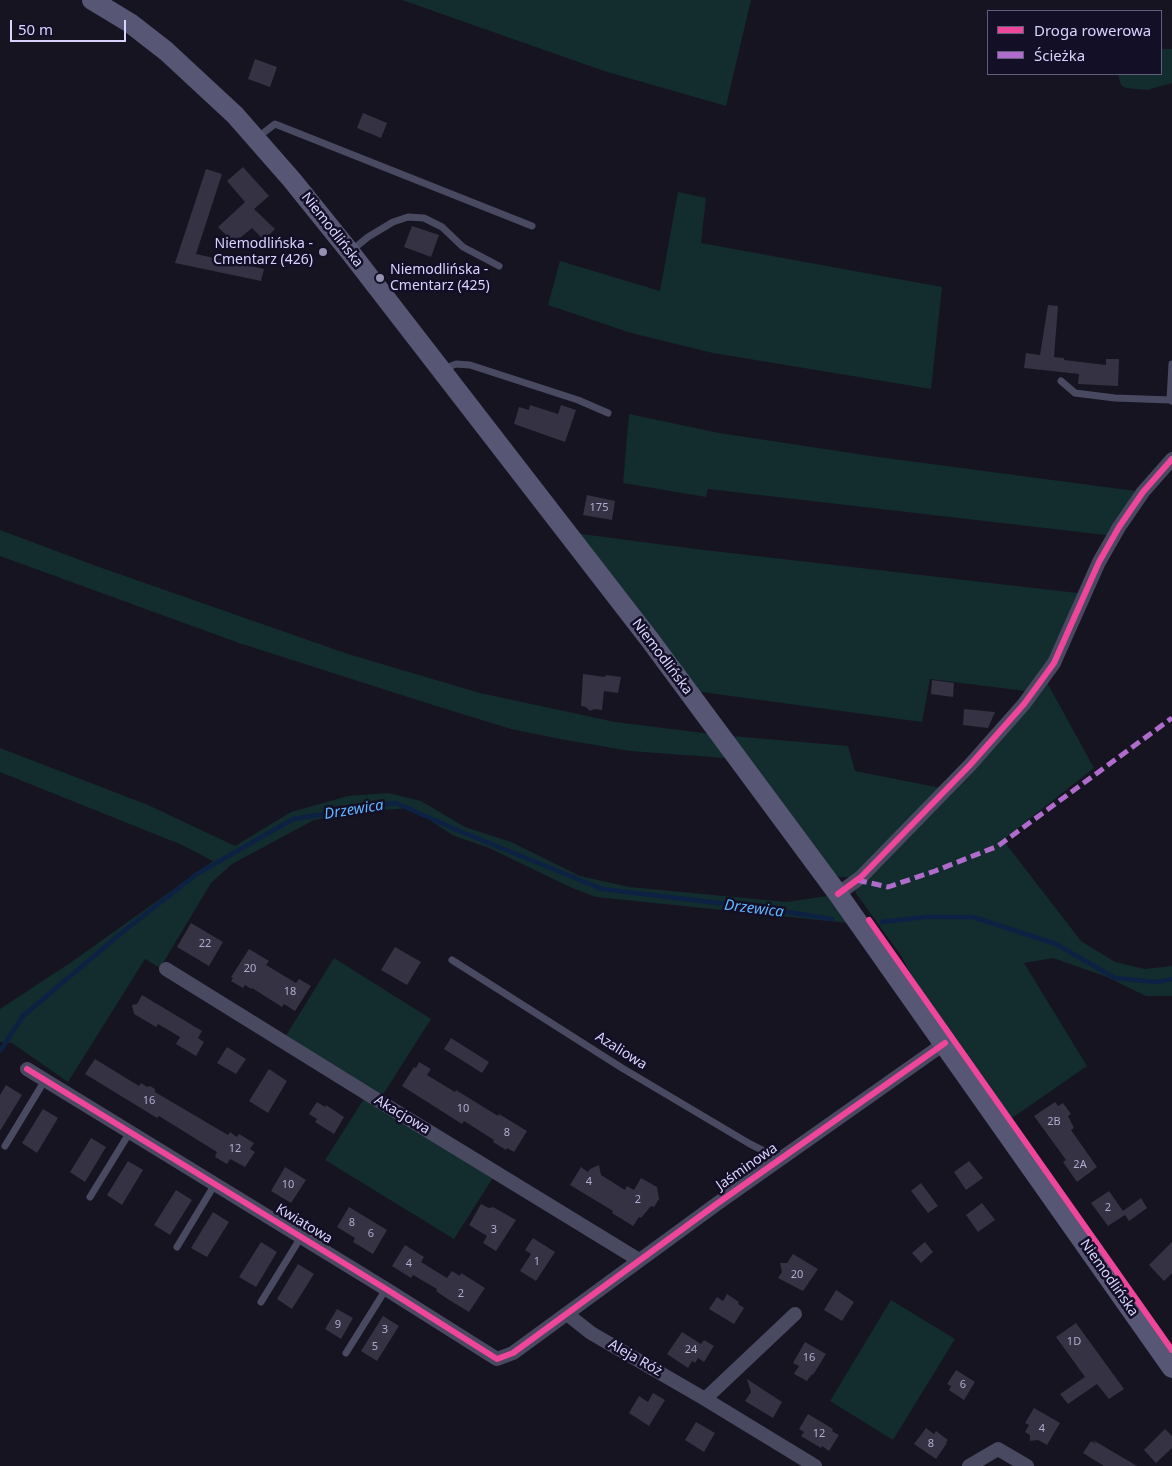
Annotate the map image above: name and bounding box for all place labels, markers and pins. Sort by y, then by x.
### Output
place label: Niemodlińska - Cmentarz (426) [213,236,313,268]
marker: Niemodlińska - Cmentarz (426) [317,246,329,258]
place label: Niemodlińska - Cmentarz (425) [390,262,490,294]
marker: Niemodlińska - Cmentarz (425) [374,272,386,284]

